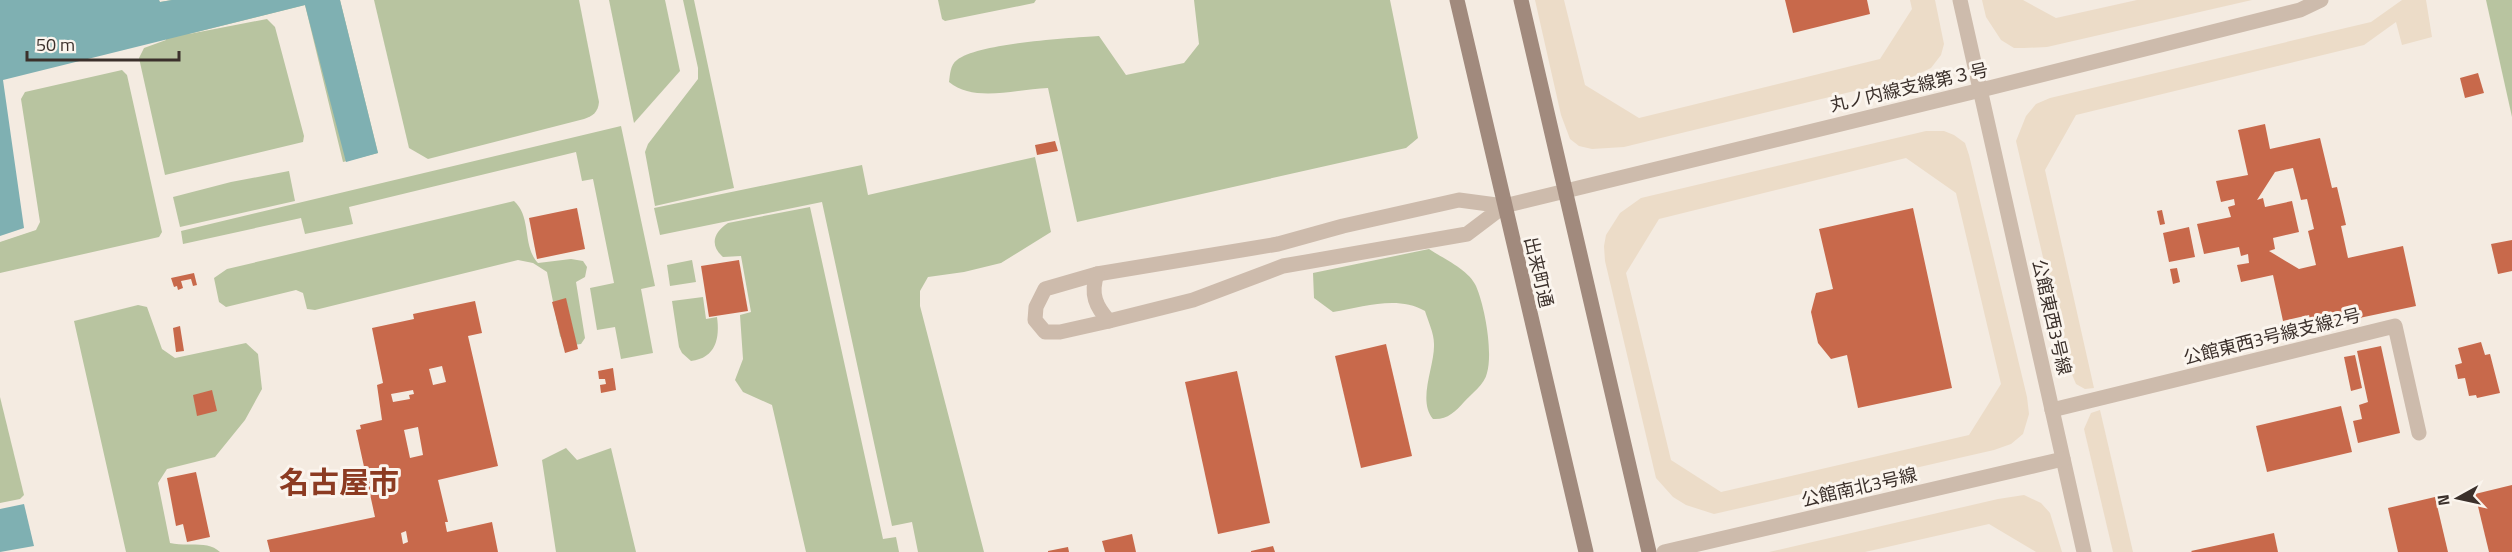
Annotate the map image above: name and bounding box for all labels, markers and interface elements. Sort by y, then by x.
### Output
scale bar [27,24,178,62]
text: 50 m [36,31,75,58]
street label: 丸ノ内線支線第３号 [1827,56,1991,118]
street label: 出来町通 [1518,234,1560,310]
street label: 公館東西3号線 [2026,256,2078,378]
street label: 公館東西3号線支線2号 [2180,301,2364,371]
district label: 名古屋市 [279,459,399,505]
street label: 公館南北3号線 [1798,461,1920,513]
north arrow [2428,468,2488,528]
text: N [2430,493,2456,507]

